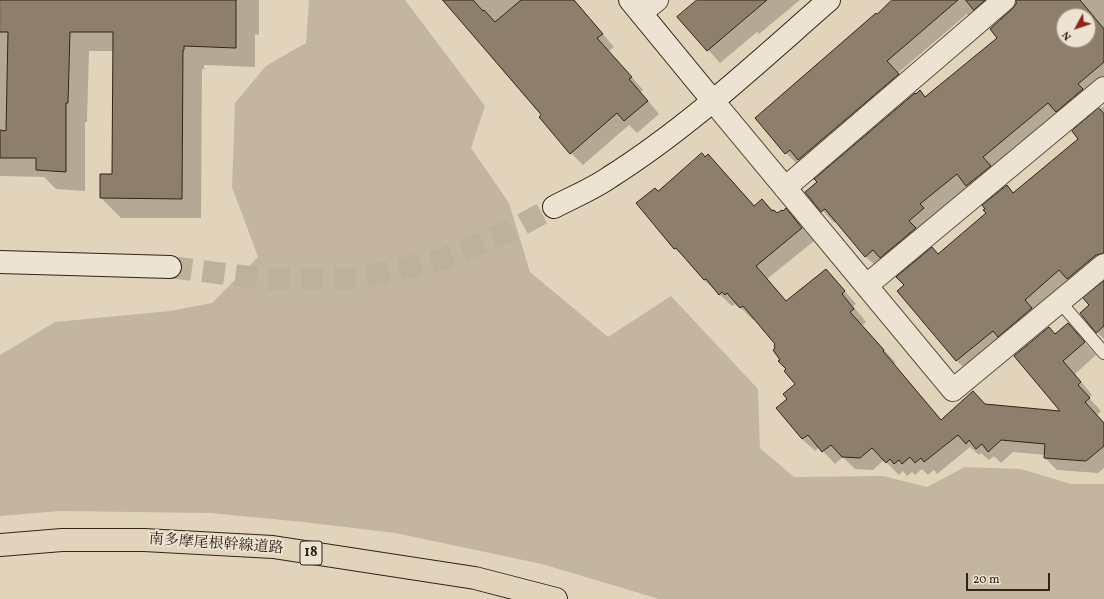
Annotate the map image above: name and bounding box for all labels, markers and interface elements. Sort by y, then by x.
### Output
north arrow [1056,8,1096,48]
text: N [1059,28,1076,43]
street label: 南多摩尾根幹線道路 [148,531,284,559]
road number: 18 [300,541,322,565]
scale bar [968,565,1052,591]
text: 20 m [973,572,1000,588]

